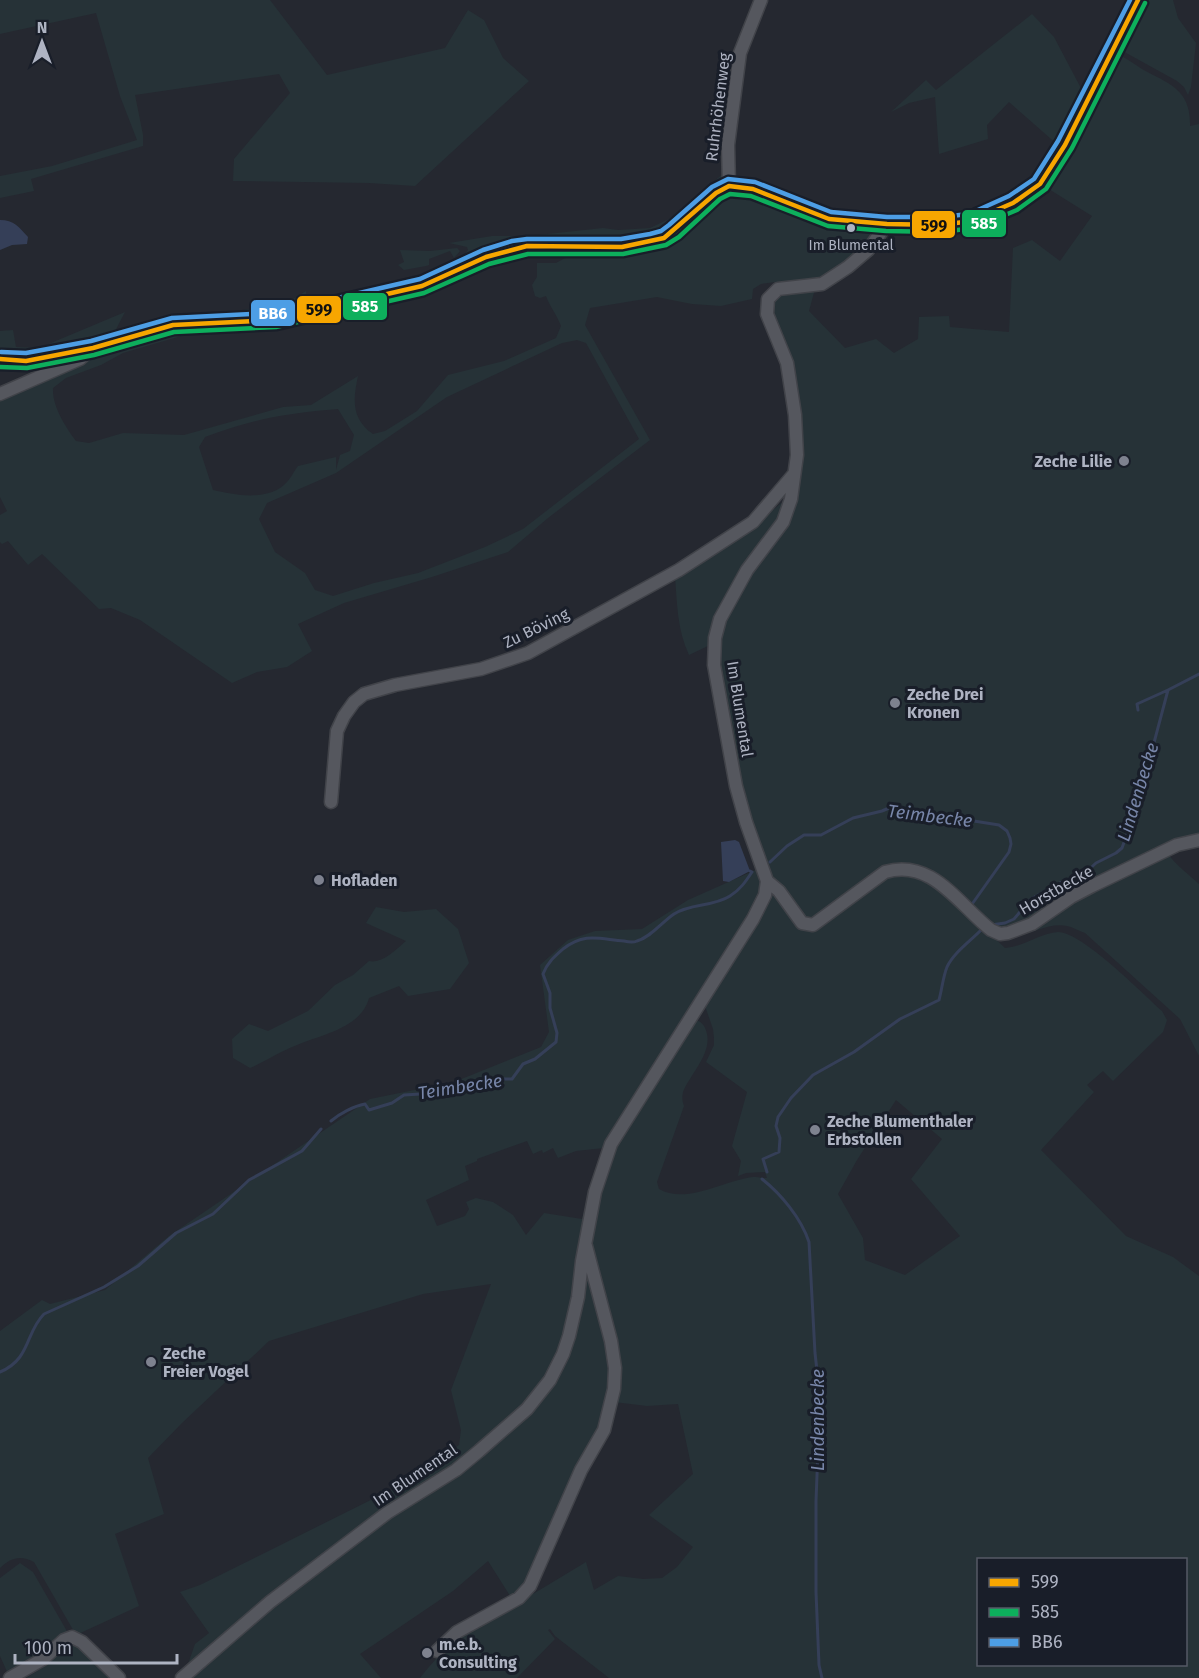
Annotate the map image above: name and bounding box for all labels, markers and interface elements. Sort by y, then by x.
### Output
north arrow [12,12,72,72]
text: N [37,18,47,37]
street label: Ruhrhöhenweg [702,51,734,162]
line badge: 585 [961,209,1007,238]
line badge: 599 [911,210,956,239]
text: 585 [971,214,998,233]
text: 599 [921,216,947,235]
marker: Im Blumental [845,222,857,234]
place label: Im Blumental [809,237,893,254]
line badge: 585 [342,292,388,321]
line badge: 599 [296,295,342,324]
text: 585 [352,297,379,316]
line badge: BB6 [250,299,296,327]
text: 599 [306,300,332,319]
text: BB6 [259,304,287,323]
place label: Zeche Lilie [1034,452,1112,471]
marker: Zeche Lilie [1117,454,1131,468]
street label: Zu Böving [500,604,573,652]
street label: Im Blumental [723,660,757,759]
place label: Zeche Drei Kronen [907,685,983,722]
marker: Zeche Drei Kronen [888,696,902,710]
water label: Lindenbecke [1113,740,1163,844]
water label: Teimbecke [886,800,974,832]
street label: Horstbecke [1016,861,1096,919]
place label: Hofladen [331,871,397,890]
marker: Hofladen [312,873,326,887]
water label: Teimbecke [416,1069,504,1105]
place label: Zeche Blumenthaler Erbstollen [827,1112,974,1149]
marker: Zeche Blumenthaler Erbstollen [808,1123,822,1137]
place label: Zeche Freier Vogel [163,1344,249,1381]
marker: Zeche Freier Vogel [144,1355,158,1369]
water label: Lindenbecke [807,1369,829,1471]
street label: Im Blumental [369,1440,461,1510]
legend [977,1558,1187,1666]
text: 599 [1031,1571,1059,1593]
text: 585 [1031,1601,1059,1623]
scale bar [15,1627,177,1665]
text: BB6 [1031,1631,1062,1653]
place label: m.e.b. Consulting [439,1635,517,1672]
text: 100 m [24,1637,72,1659]
marker: m.e.b. Consulting [420,1646,434,1660]

